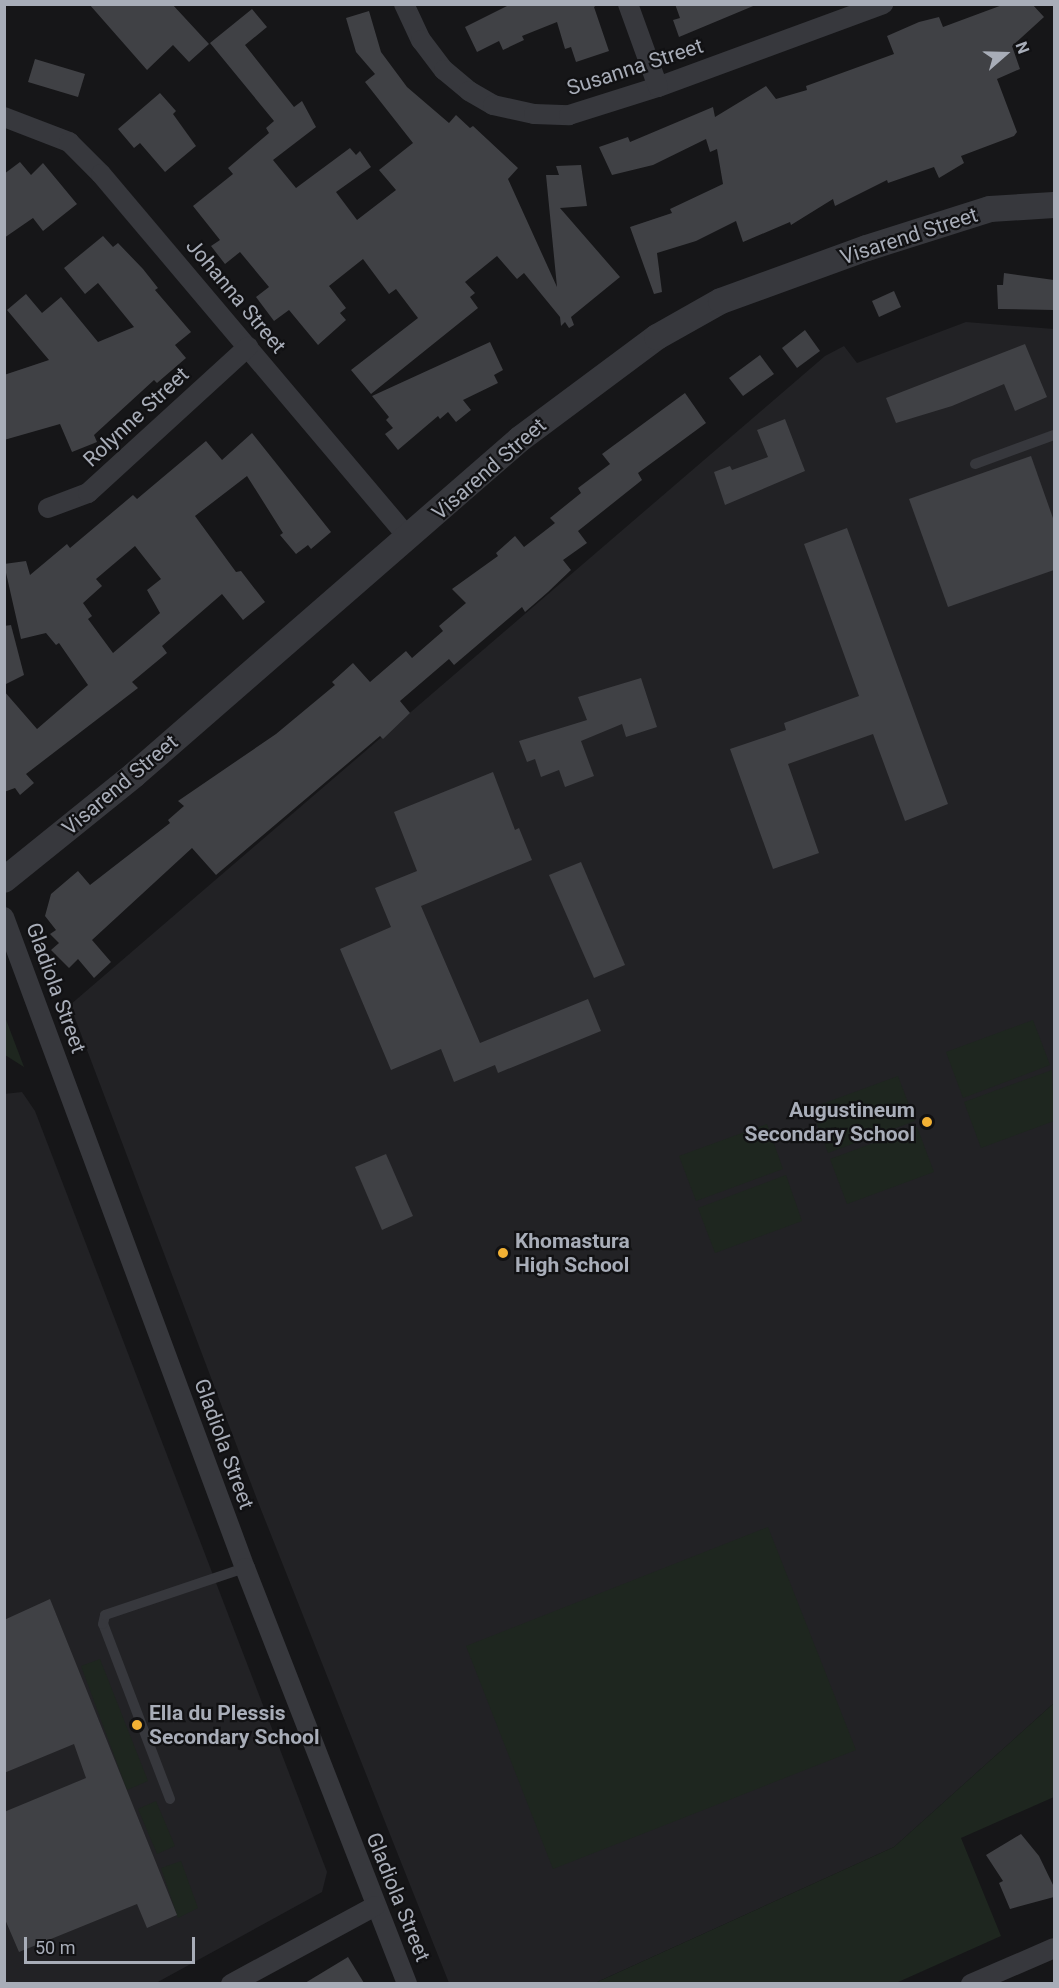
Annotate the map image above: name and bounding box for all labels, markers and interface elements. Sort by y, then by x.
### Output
north arrow [975,24,1035,84]
street label: Susanna Street [564,33,706,101]
text: N [1012,39,1033,56]
street label: Visarend Street [837,202,981,270]
street label: Johanna Street [181,234,291,358]
street label: Rolynne Street [78,362,194,472]
street label: Visarend Street [427,413,551,525]
street label: Visarend Street [57,729,183,841]
street label: Gladiola Street [21,919,91,1057]
place label: Augustineum Secondary School [745,1097,915,1147]
marker: Augustineum Secondary School [920,1115,934,1129]
place label: Khomastura High School [515,1228,630,1278]
marker: Khomastura High School [496,1246,510,1260]
street label: Gladiola Street [189,1375,259,1513]
place label: Ella du Plessis Secondary School [149,1700,319,1750]
marker: Ella du Plessis Secondary School [130,1718,144,1732]
street label: Gladiola Street [361,1829,435,1965]
scale bar [27,1925,198,1963]
text: 50 m [35,1937,75,1958]

